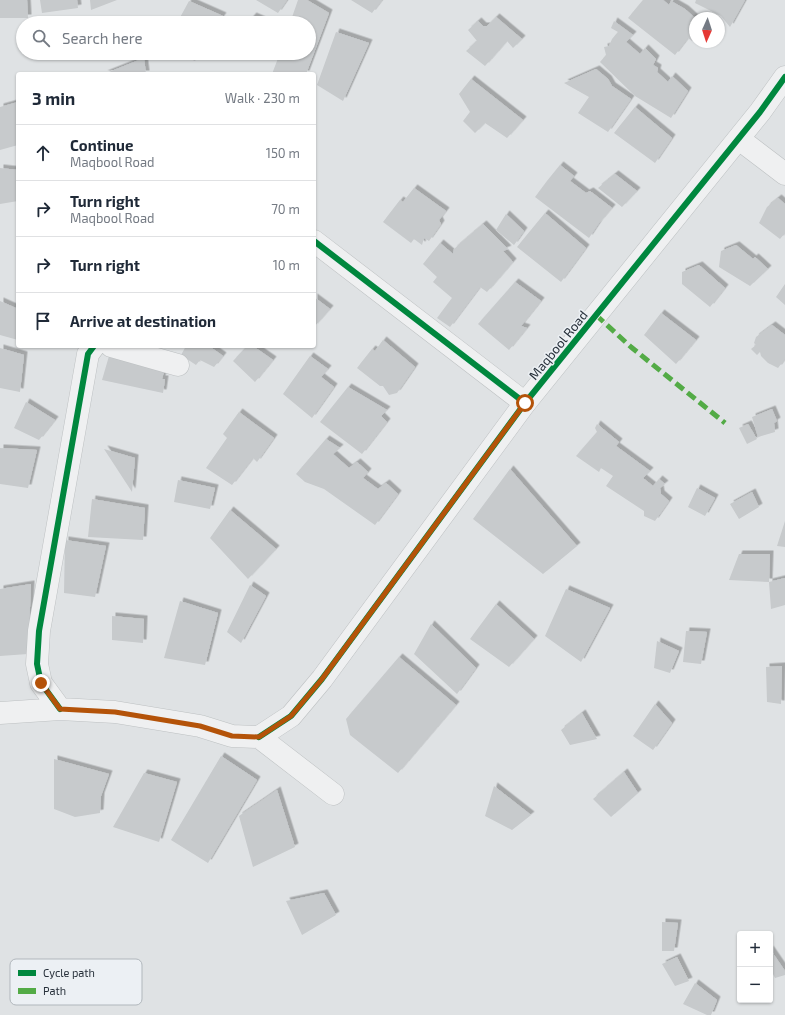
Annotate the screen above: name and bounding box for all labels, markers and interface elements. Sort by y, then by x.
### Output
north arrow [689,12,725,48]
search box [16,16,316,60]
icon: search [30,27,52,49]
text: Search here [62,29,143,47]
text: 3 min [32,88,75,108]
text: Walk · 230 m [225,90,300,106]
text: Continue [70,136,133,154]
icon: ahead [32,142,54,164]
text: 150 m [266,145,300,161]
text: Maqbool Road [70,154,155,170]
text: Turn right [70,192,140,210]
icon: right [32,198,54,220]
text: 70 m [271,201,300,217]
text: Maqbool Road [70,210,155,226]
icon: right [32,254,54,276]
text: Turn right [70,256,140,274]
text: 10 m [273,257,300,273]
street label: Maqbool Road [525,307,591,383]
icon: arrive [32,310,54,332]
text: Arrive at destination [70,312,216,330]
route start [516,394,534,412]
route end [32,674,50,692]
map controls [737,931,773,1003]
button: + [737,931,773,967]
legend [10,959,142,1005]
text: Cycle path [43,966,95,979]
button: − [737,967,773,1003]
text: Path [43,984,66,997]

